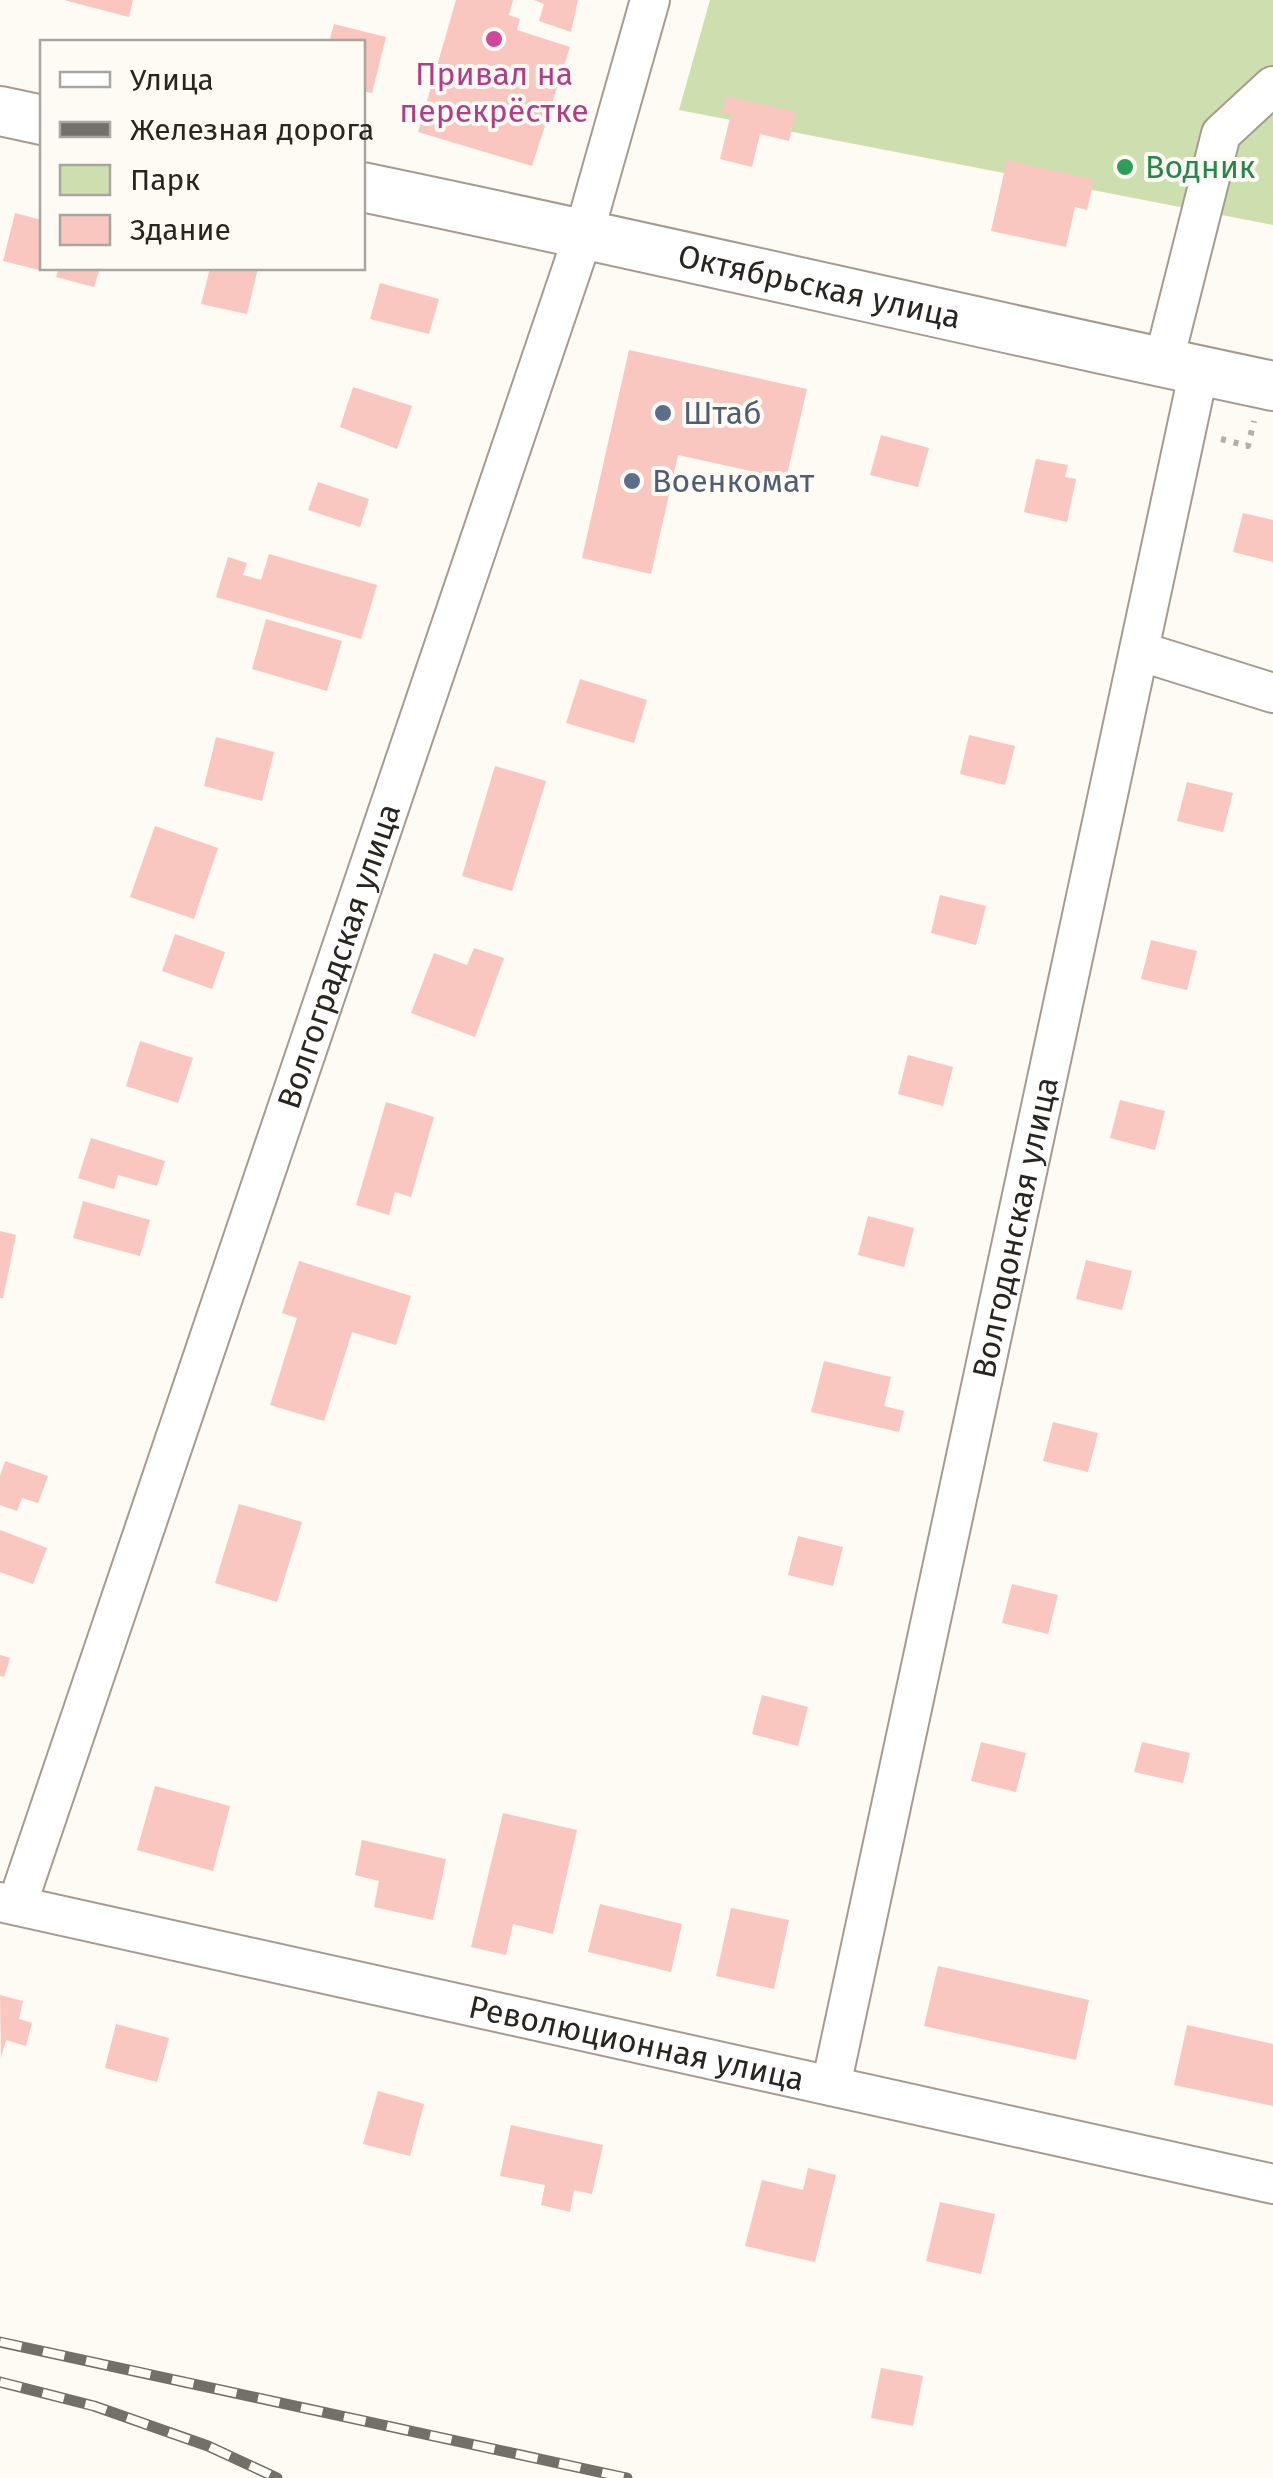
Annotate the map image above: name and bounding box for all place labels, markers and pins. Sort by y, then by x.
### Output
marker: Привал на перекрёстке [483,28,505,50]
place label: Привал на перекрёстке [399,55,589,130]
place label: Водник [1145,148,1256,186]
marker: Водник [1114,156,1136,178]
place label: Штаб [683,394,762,432]
marker: Штаб [652,402,674,424]
place label: Военкомат [652,462,815,500]
marker: Военкомат [621,470,643,492]

